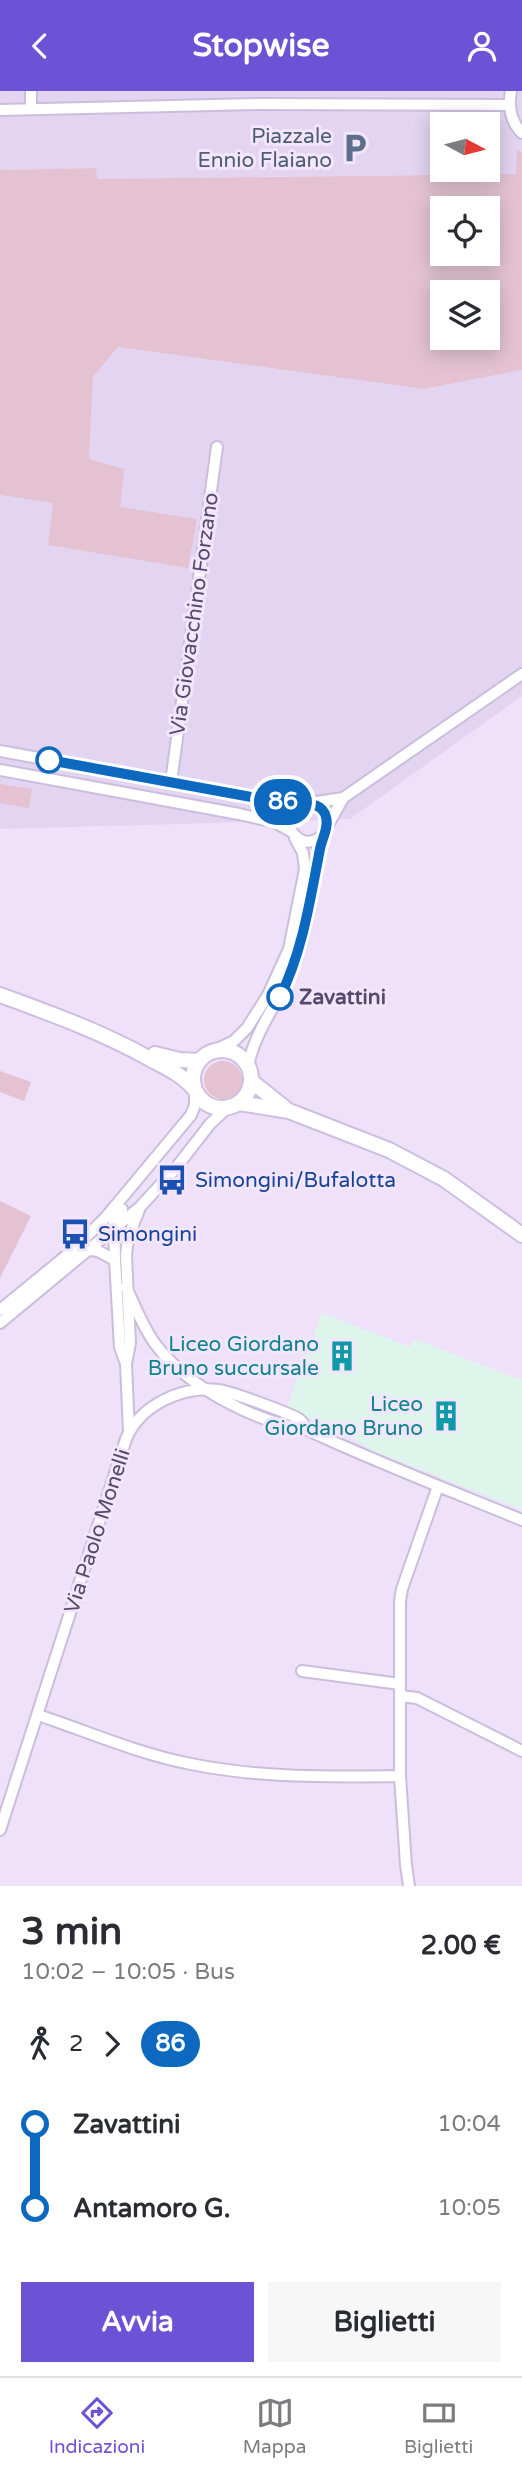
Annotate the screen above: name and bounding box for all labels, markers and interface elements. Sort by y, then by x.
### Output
icon: back [21,27,59,65]
text: Stopwise [192,27,330,65]
icon: person [463,27,501,65]
north arrow [430,112,500,182]
map controls [430,112,500,350]
place label: Piazzale Ennio Flaiano [197,124,332,173]
parking icon: Piazzale Ennio Flaiano [338,131,372,165]
button: locate [430,196,500,266]
button: layers [430,280,500,350]
street label: Via Giovacchino Forzano [165,491,224,737]
unlabelled marker [36,747,62,773]
line badge: 86 [252,779,314,825]
text: 86 [268,787,298,816]
marker: Zavattini [267,984,293,1010]
place label: Zavattini [299,985,386,1010]
bus stop icon: Simongini/Bufalotta [155,1163,189,1197]
place label: Simongini/Bufalotta [195,1168,396,1193]
bus stop icon: Simongini [58,1217,92,1251]
place label: Simongini [98,1222,197,1247]
place label: Liceo Giordano Bruno succursale [148,1332,319,1381]
building icon: Liceo Giordano Bruno succursale [325,1339,359,1373]
place label: Liceo Giordano Bruno [265,1392,423,1441]
building icon: Liceo Giordano Bruno [429,1399,463,1433]
street label: Via Paolo Monelli [59,1446,136,1617]
text: 3 min [21,1909,122,1955]
text: 2.00 € [421,1930,501,1961]
text: 10:02 – 10:05 · Bus [21,1958,235,1986]
icon: walk [21,2025,59,2063]
icon: forward [93,2025,131,2063]
text: 86 [155,2029,186,2058]
text: 2 [69,2030,83,2058]
text: Zavattini [73,2109,181,2140]
text: 10:04 [437,2110,501,2138]
text: Antamoro G. [73,2193,231,2224]
text: 10:05 [437,2194,501,2222]
button: Avvia [21,2282,254,2362]
button: Biglietti [268,2282,501,2362]
tab: Indicazioni [49,2394,145,2458]
tab: Mappa [243,2394,306,2458]
tab: Biglietti [404,2394,473,2458]

